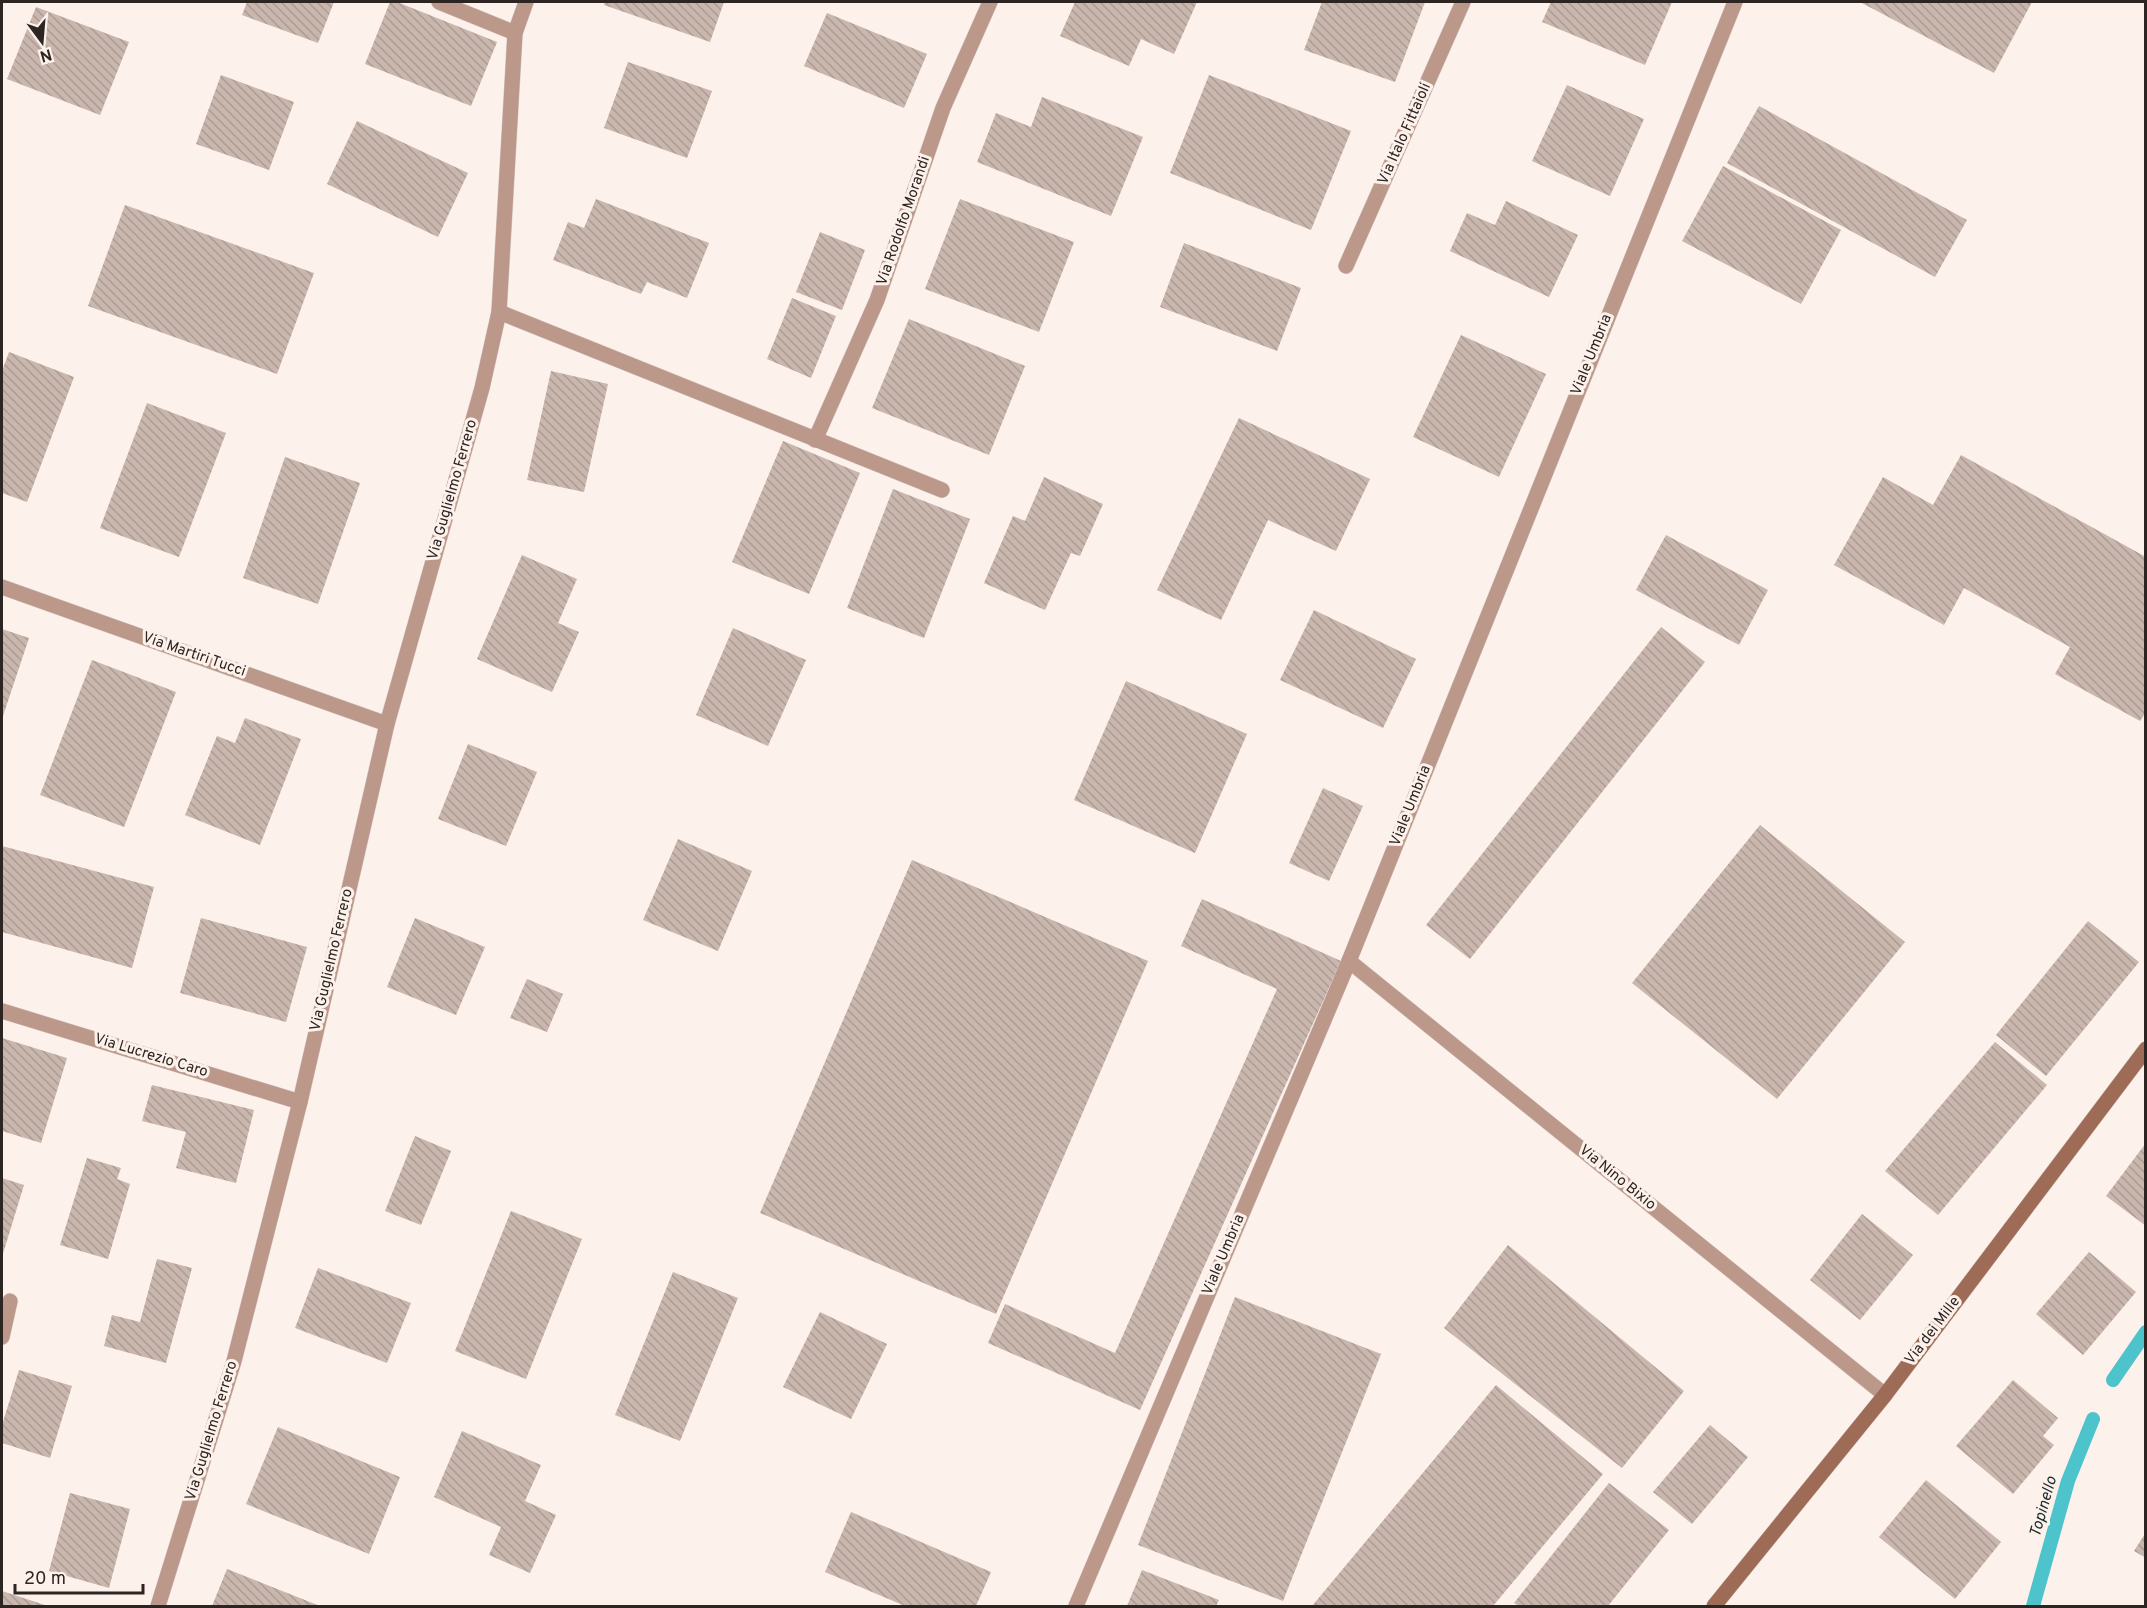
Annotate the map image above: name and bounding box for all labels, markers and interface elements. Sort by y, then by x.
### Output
north arrow [12,12,72,72]
text: N [37,43,54,66]
street label: Via Italo Fittaioli [1374,80,1436,188]
street label: Via Rodolfo Morandi [873,154,935,288]
street label: Viale Umbria [1567,312,1617,398]
street label: Via Guglielmo Ferrero [424,417,482,563]
street label: Via Martiri Tucci [140,628,248,682]
street label: Viale Umbria [1386,763,1436,849]
street label: Via Guglielmo Ferrero [306,887,358,1033]
street label: Via Lucrezio Caro [92,1030,210,1082]
street label: Via Nino Bixio [1575,1141,1659,1215]
street label: Viale Umbria [1198,1212,1250,1298]
street label: Via dei Mille [1901,1293,1965,1369]
street label: Via Guglielmo Ferrero [182,1359,242,1503]
water label: Topinello [2026,1474,2062,1540]
scale bar [15,1557,142,1595]
text: 20 m [24,1568,66,1591]

